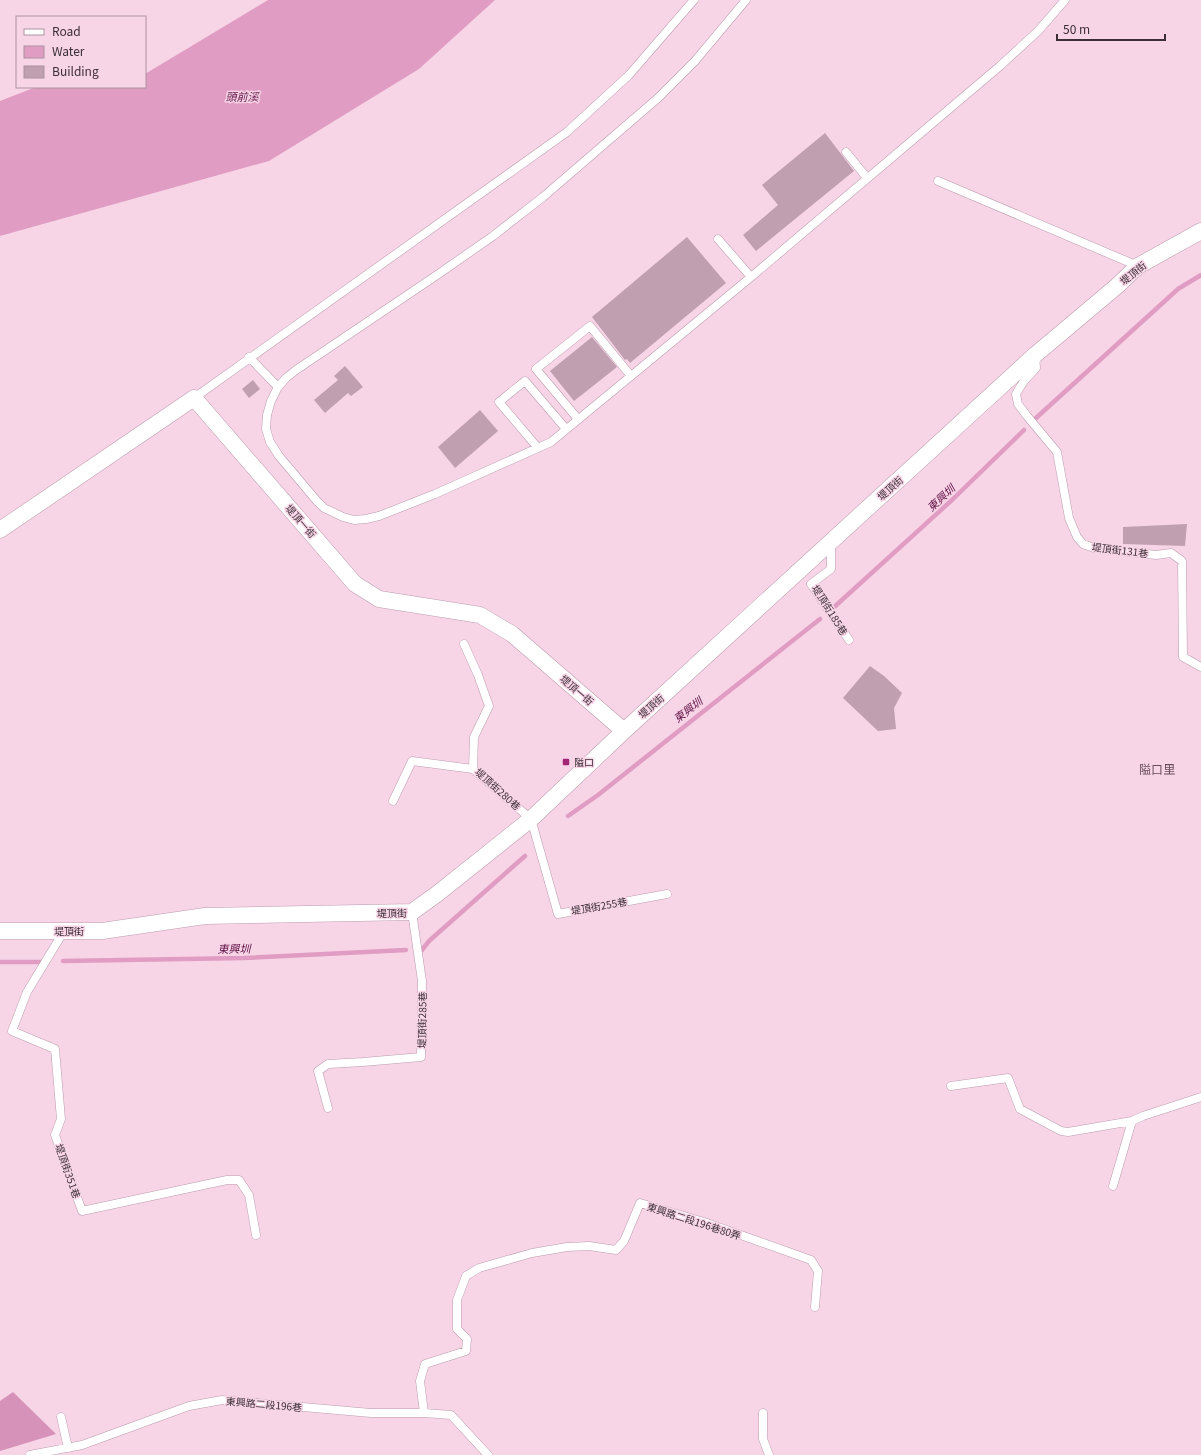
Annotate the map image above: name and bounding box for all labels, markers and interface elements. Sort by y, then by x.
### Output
legend [16,16,146,88]
scale bar [1057,16,1165,42]
text: 50 m [1063,20,1090,37]
text: Road [52,22,81,39]
text: Water [52,42,85,59]
text: Building [52,62,99,79]
water label: 頭前溪 [226,88,260,104]
street label: 堤頂街 [1116,257,1149,288]
street label: 堤頂街 [873,472,906,503]
water label: 東興圳 [923,479,959,514]
street label: 堤頂一街 [283,501,320,541]
street label: 堤頂街131巷 [1091,539,1149,560]
street label: 堤頂街185巷 [809,582,852,638]
street label: 堤頂一街 [557,671,597,708]
street label: 堤頂街 [634,690,667,721]
water label: 東興圳 [669,692,707,726]
place label: 隘口 [574,754,594,769]
marker: 隘口 [561,757,571,767]
district label: 隘口里 [1139,760,1175,777]
street label: 堤頂街280巷 [472,764,524,813]
street label: 堤頂街255巷 [570,893,628,918]
street label: 堤頂街 [377,905,407,920]
street label: 堤頂街 [54,923,84,938]
water label: 東興圳 [217,940,253,956]
street label: 堤頂街285巷 [414,992,429,1048]
street label: 堤頂街351巷 [52,1142,85,1200]
street label: 東興路二段196巷80弄 [645,1198,743,1243]
street label: 東興路二段196巷 [225,1393,303,1414]

